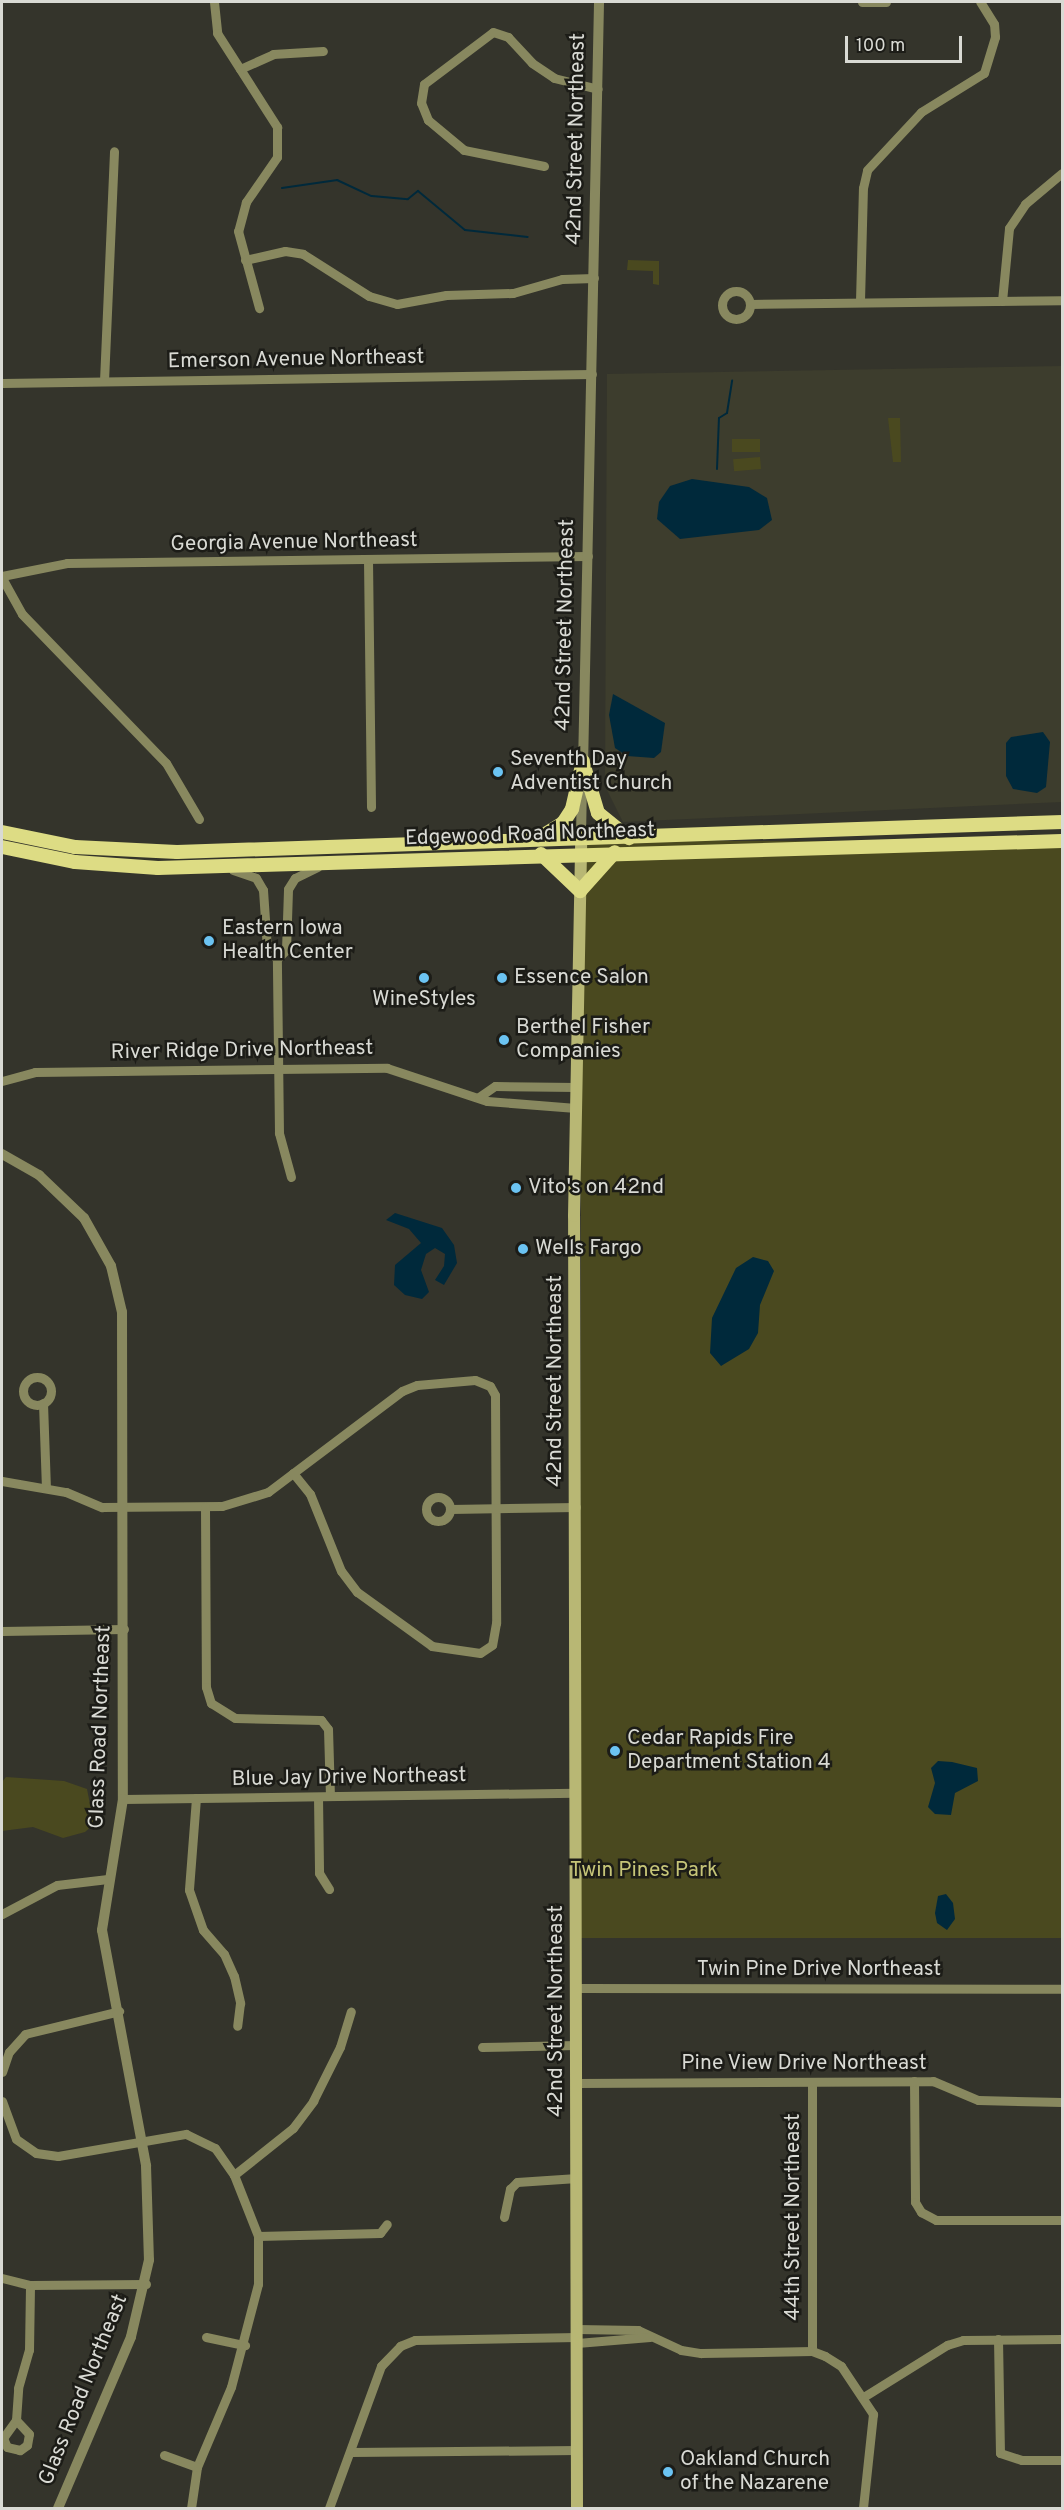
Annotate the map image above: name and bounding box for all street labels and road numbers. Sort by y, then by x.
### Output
street label: 42nd Street Northeast [563,33,591,245]
street label: Emerson Avenue Northeast [167,345,425,375]
street label: 42nd Street Northeast [552,519,580,731]
street label: Georgia Avenue Northeast [170,528,418,558]
street label: Edgewood Road Northeast [405,818,655,852]
street label: River Ridge Drive Northeast [110,1036,374,1066]
street label: 42nd Street Northeast [543,1275,569,1487]
street label: Glass Road Northeast [85,1625,117,1829]
street label: Blue Jay Drive Northeast [231,1763,467,1793]
street label: 42nd Street Northeast [544,1905,570,2117]
street label: Twin Pine Drive Northeast [697,1957,941,1983]
street label: Pine View Drive Northeast [681,2051,927,2077]
street label: 44th Street Northeast [781,2113,807,2321]
street label: Glass Road Northeast [34,2291,134,2489]

